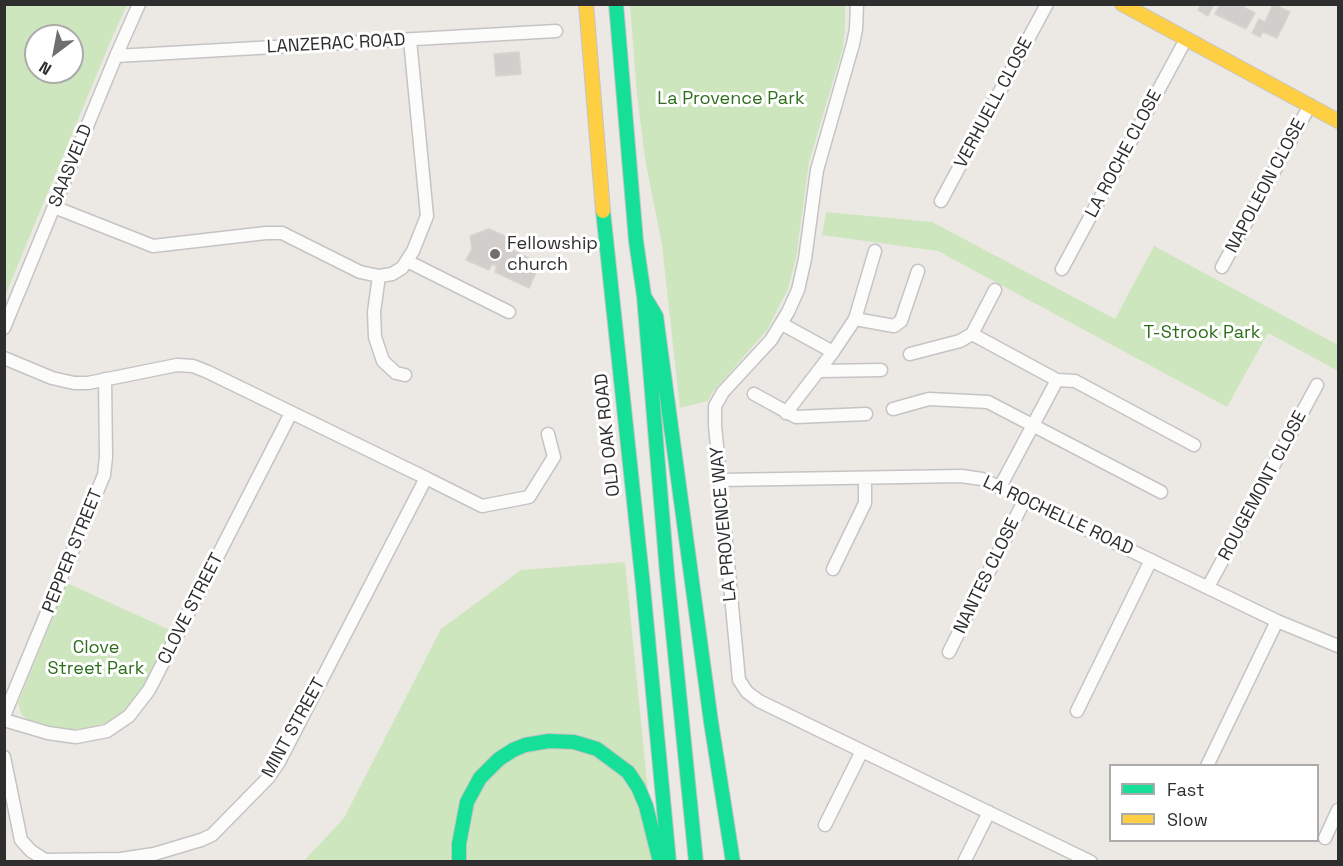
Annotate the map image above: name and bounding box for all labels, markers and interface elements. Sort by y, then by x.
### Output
north arrow [24,24,84,84]
street label: LANZERAC ROAD [266,30,406,58]
street label: VERHUELL CLOSE [950,34,1038,172]
text: N [35,56,55,80]
street label: LA ROCHE CLOSE [1081,86,1167,222]
park label: La Provence Park [657,88,805,110]
street label: NAPOLEON CLOSE [1221,115,1311,257]
street label: SAASVELD [45,121,97,211]
place label: Fellowship church [507,233,598,276]
marker: Fellowship church [488,247,502,261]
park label: T-Strook Park [1143,322,1261,344]
street label: OLD OAK ROAD [591,372,625,498]
street label: ROUGEMONT CLOSE [1214,407,1312,565]
street label: LA PROVENCE WAY [706,446,742,602]
street label: LA ROCHELLE ROAD [979,472,1137,560]
street label: PEPPER STREET [38,486,108,616]
street label: NANTES CLOSE [950,515,1024,637]
street label: CLOVE STREET [154,550,228,668]
park label: Clove Street Park [47,637,145,680]
street label: MINT STREET [258,674,330,782]
legend [1109,764,1319,842]
text: Fast [1167,778,1204,801]
text: Slow [1167,808,1208,831]

